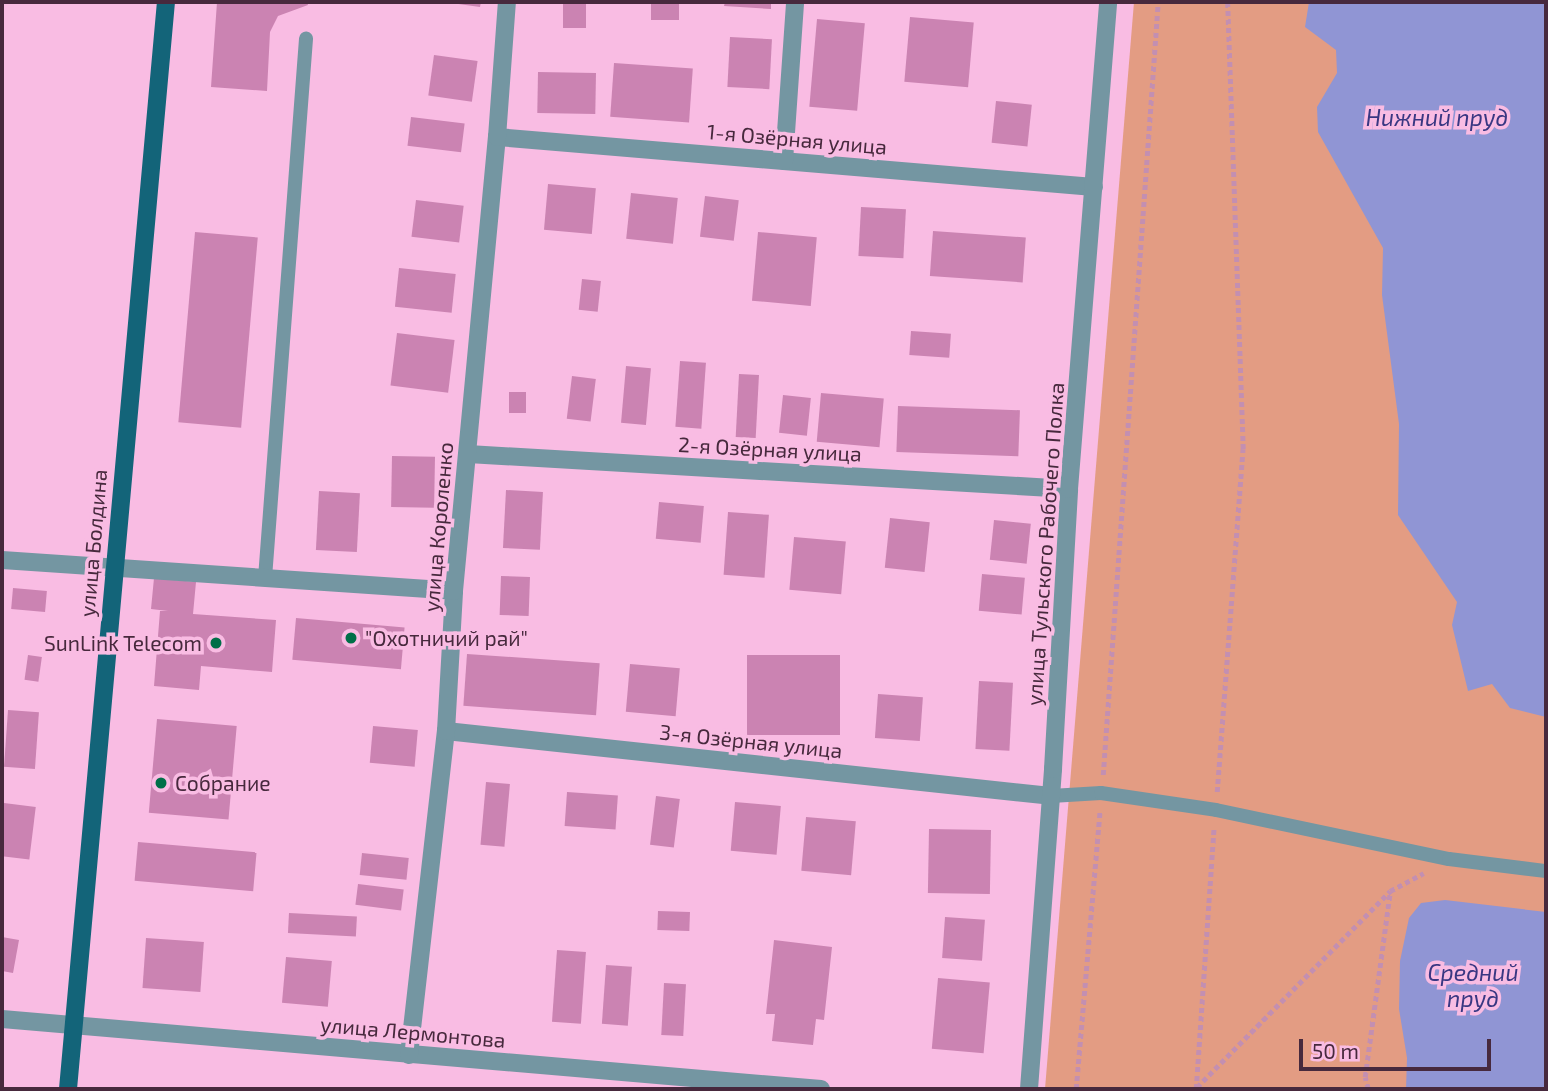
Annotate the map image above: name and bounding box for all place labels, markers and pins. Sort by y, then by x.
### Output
place label: "Охотничий рай" [365,625,528,651]
place label: SunLink Telecom [43,630,202,656]
marker: "Охотничий рай" [343,630,359,646]
marker: SunLink Telecom [208,635,224,651]
place label: Собрание [175,770,271,796]
marker: Собрание [153,775,169,791]

